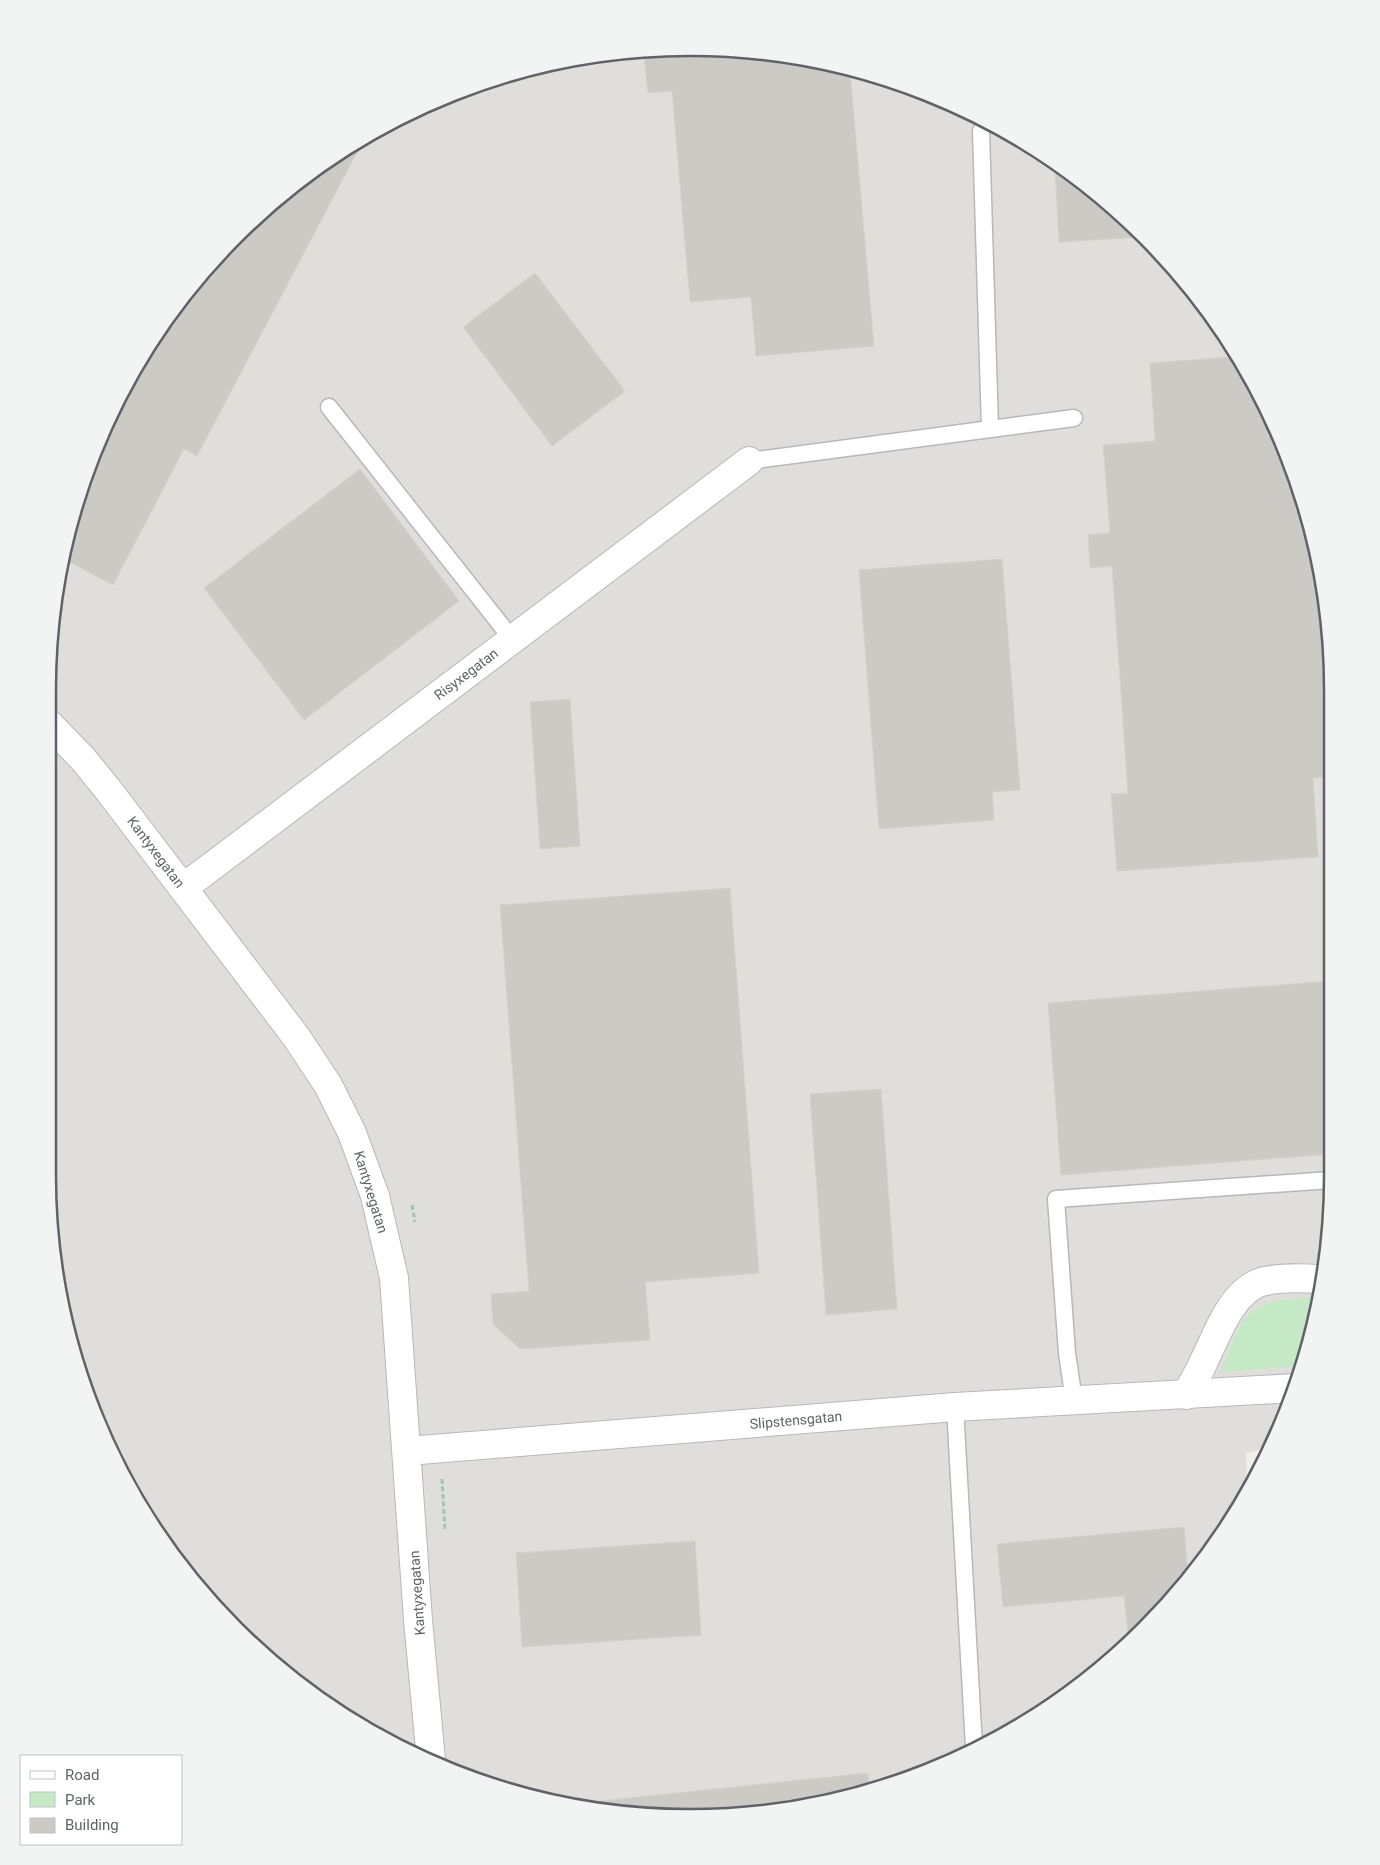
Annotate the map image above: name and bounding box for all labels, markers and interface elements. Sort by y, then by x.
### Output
street label: Risyxegatan [431,645,501,703]
street label: Kantyxegatan [124,813,188,891]
street label: Kantyxegatan [351,1149,391,1235]
street label: Slipstensgatan [749,1408,843,1432]
street label: Kantyxegatan [406,1550,428,1636]
legend [20,1755,182,1845]
text: Road [65,1766,99,1784]
text: Park [65,1791,96,1809]
text: Building [65,1816,119,1834]

